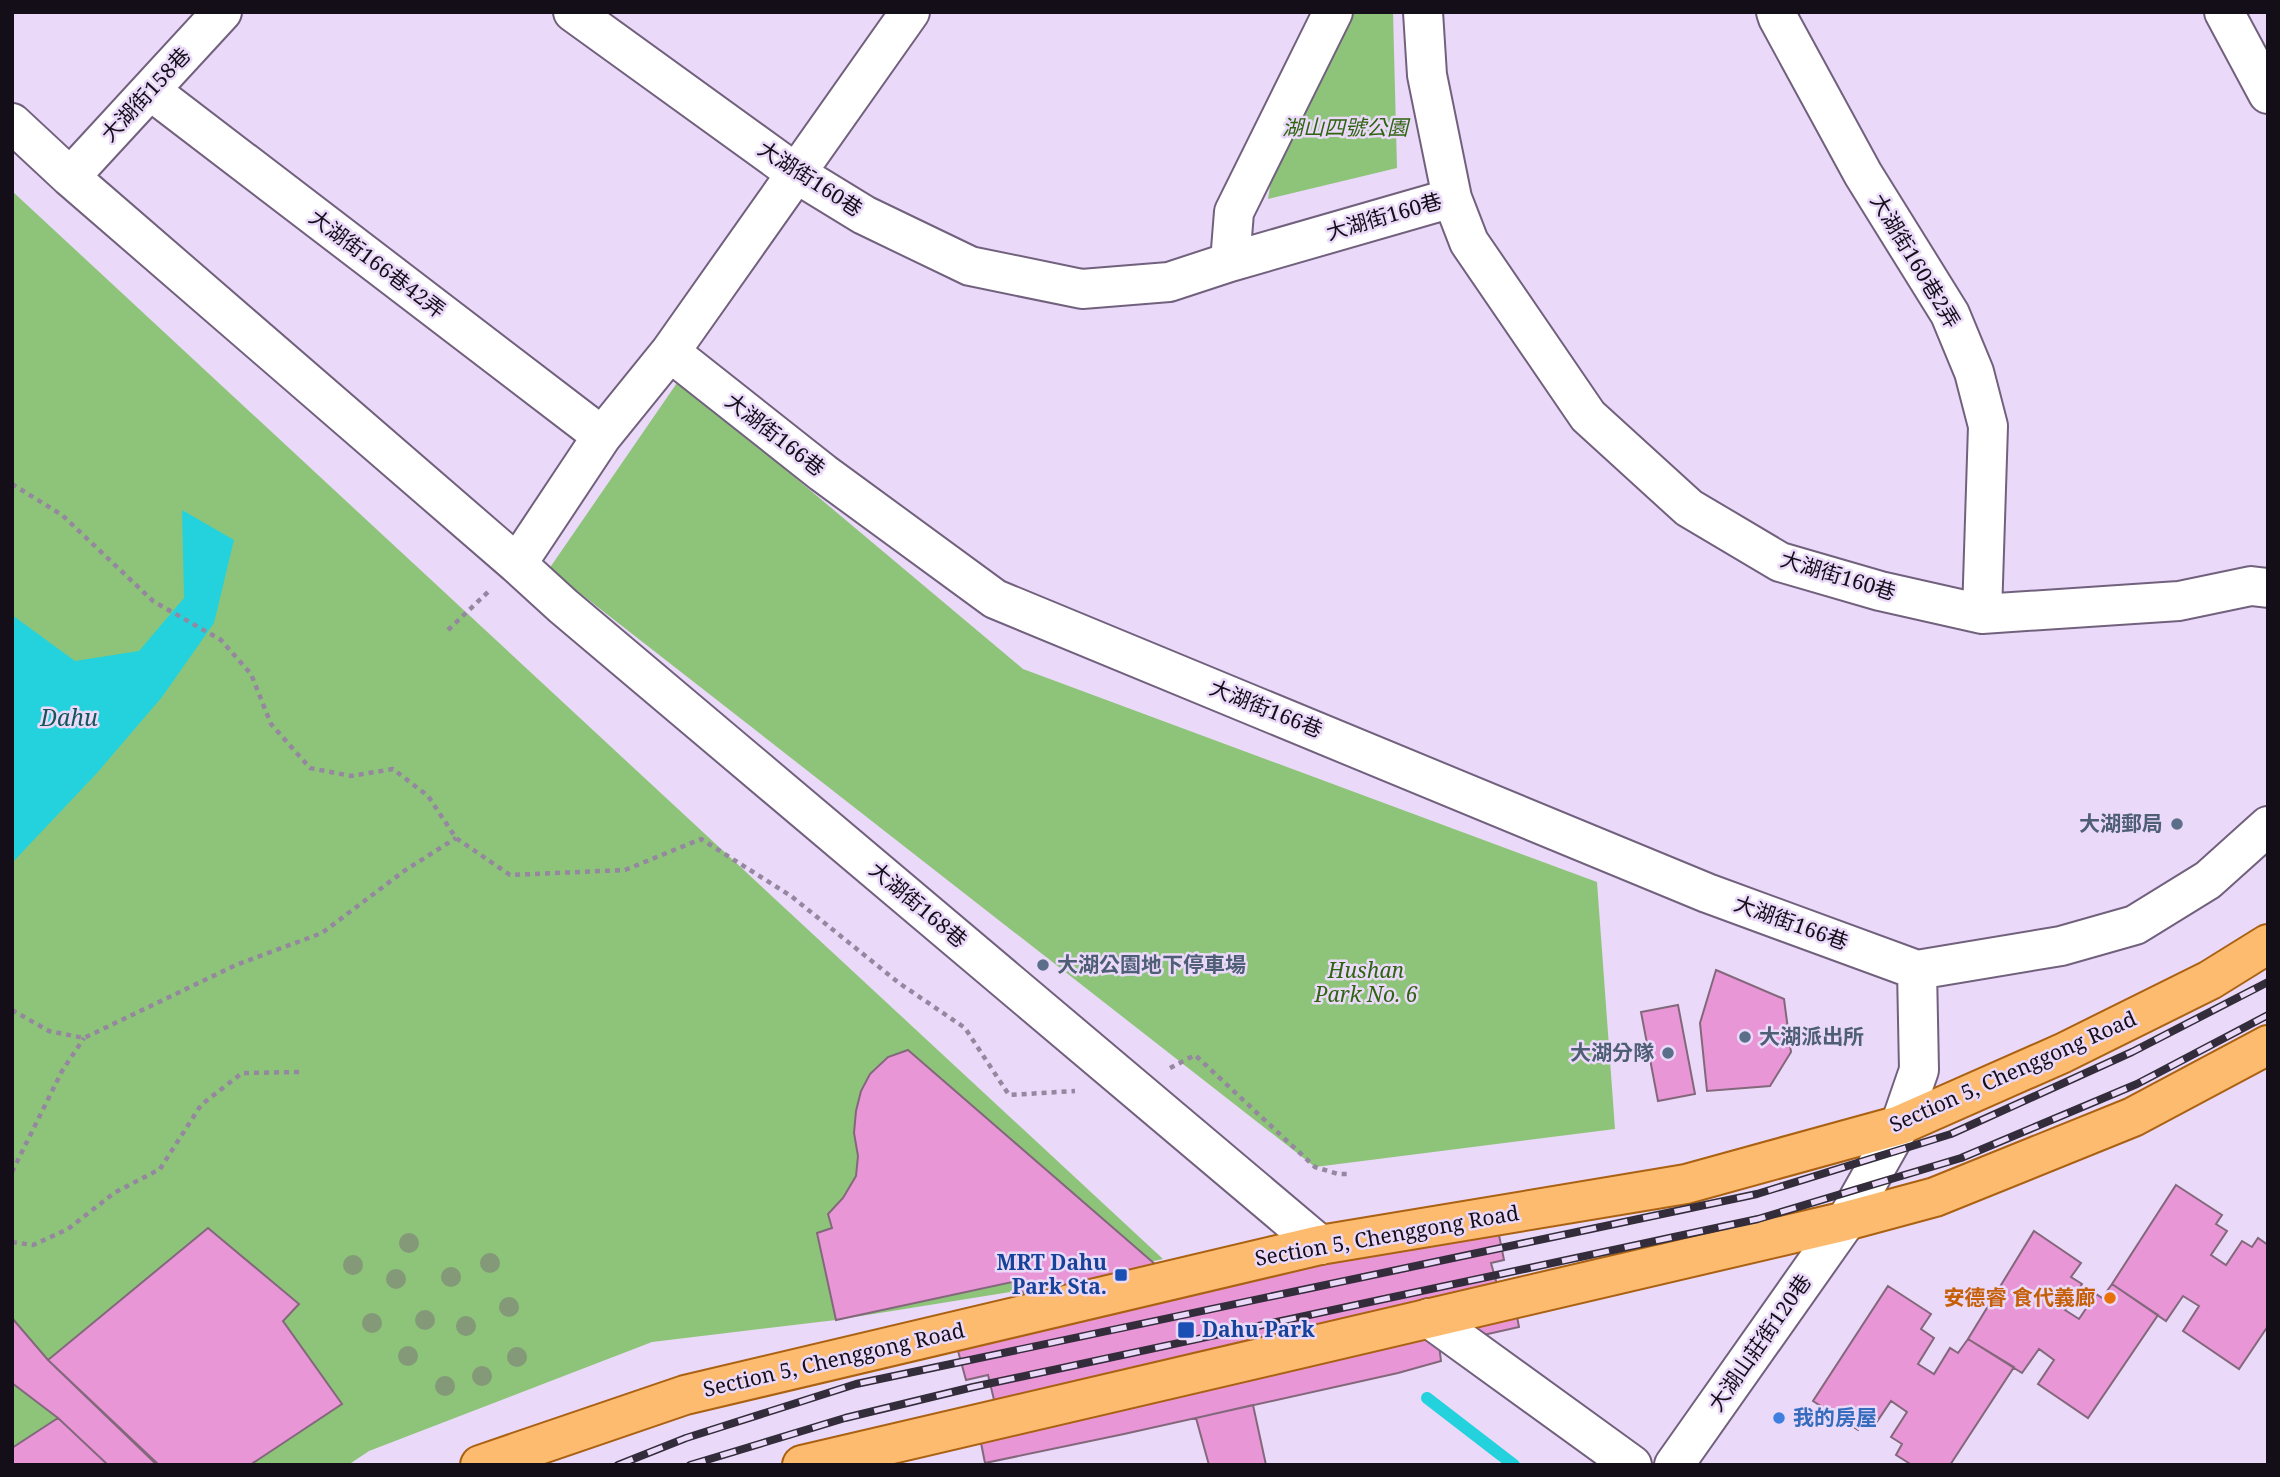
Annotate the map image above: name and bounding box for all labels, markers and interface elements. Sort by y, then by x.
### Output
street label: 大湖街158巷 [94,41,196,147]
park label: 湖山四號公園 [1282,113,1411,141]
street label: 大湖街160巷 [753,134,868,222]
street label: 大湖街160巷 [1323,186,1445,246]
street label: 大湖街160巷2弄 [1865,188,1967,333]
street label: 大湖街166巷42弄 [304,203,451,324]
street label: 大湖街166巷 [720,386,831,482]
street label: 大湖街160巷 [1777,544,1899,606]
street label: 大湖街166巷 [1206,673,1327,743]
water label: Dahu [39,701,98,733]
place label: 大湖郵局 [2079,809,2163,837]
marker: 大湖郵局 [2169,816,2185,832]
street label: 大湖街168巷 [864,855,973,953]
street label: 大湖街166巷 [1731,889,1852,956]
place label: 大湖公園地下停車場 [1057,950,1246,978]
park label: Hushan Park No. 6 [1314,956,1418,1008]
marker: 大湖公園地下停車場 [1035,957,1051,973]
street label: Section 5, Chenggong Road [1885,1004,2140,1138]
place label: 大湖派出所 [1759,1022,1864,1050]
marker: 大湖派出所 [1737,1029,1753,1045]
place label: 大湖分隊 [1570,1038,1655,1066]
marker: 大湖分隊 [1660,1045,1676,1061]
street label: Section 5, Chenggong Road [1253,1198,1521,1272]
place label: MRT Dahu Park Sta. [997,1248,1107,1300]
marker: MRT Dahu Park Sta. [1113,1267,1129,1283]
street label: 大湖山莊街120巷 [1701,1268,1817,1416]
place label: 安德睿 食代義廊 [1944,1283,2096,1311]
marker: 安德睿 食代義廊 [2102,1290,2118,1306]
street label: Section 5, Chenggong Road [700,1315,967,1403]
place label: Dahu Park [1202,1315,1315,1343]
marker: Dahu Park [1176,1320,1196,1340]
place label: 我的房屋 [1793,1403,1877,1431]
marker: 我的房屋 [1771,1410,1787,1426]

